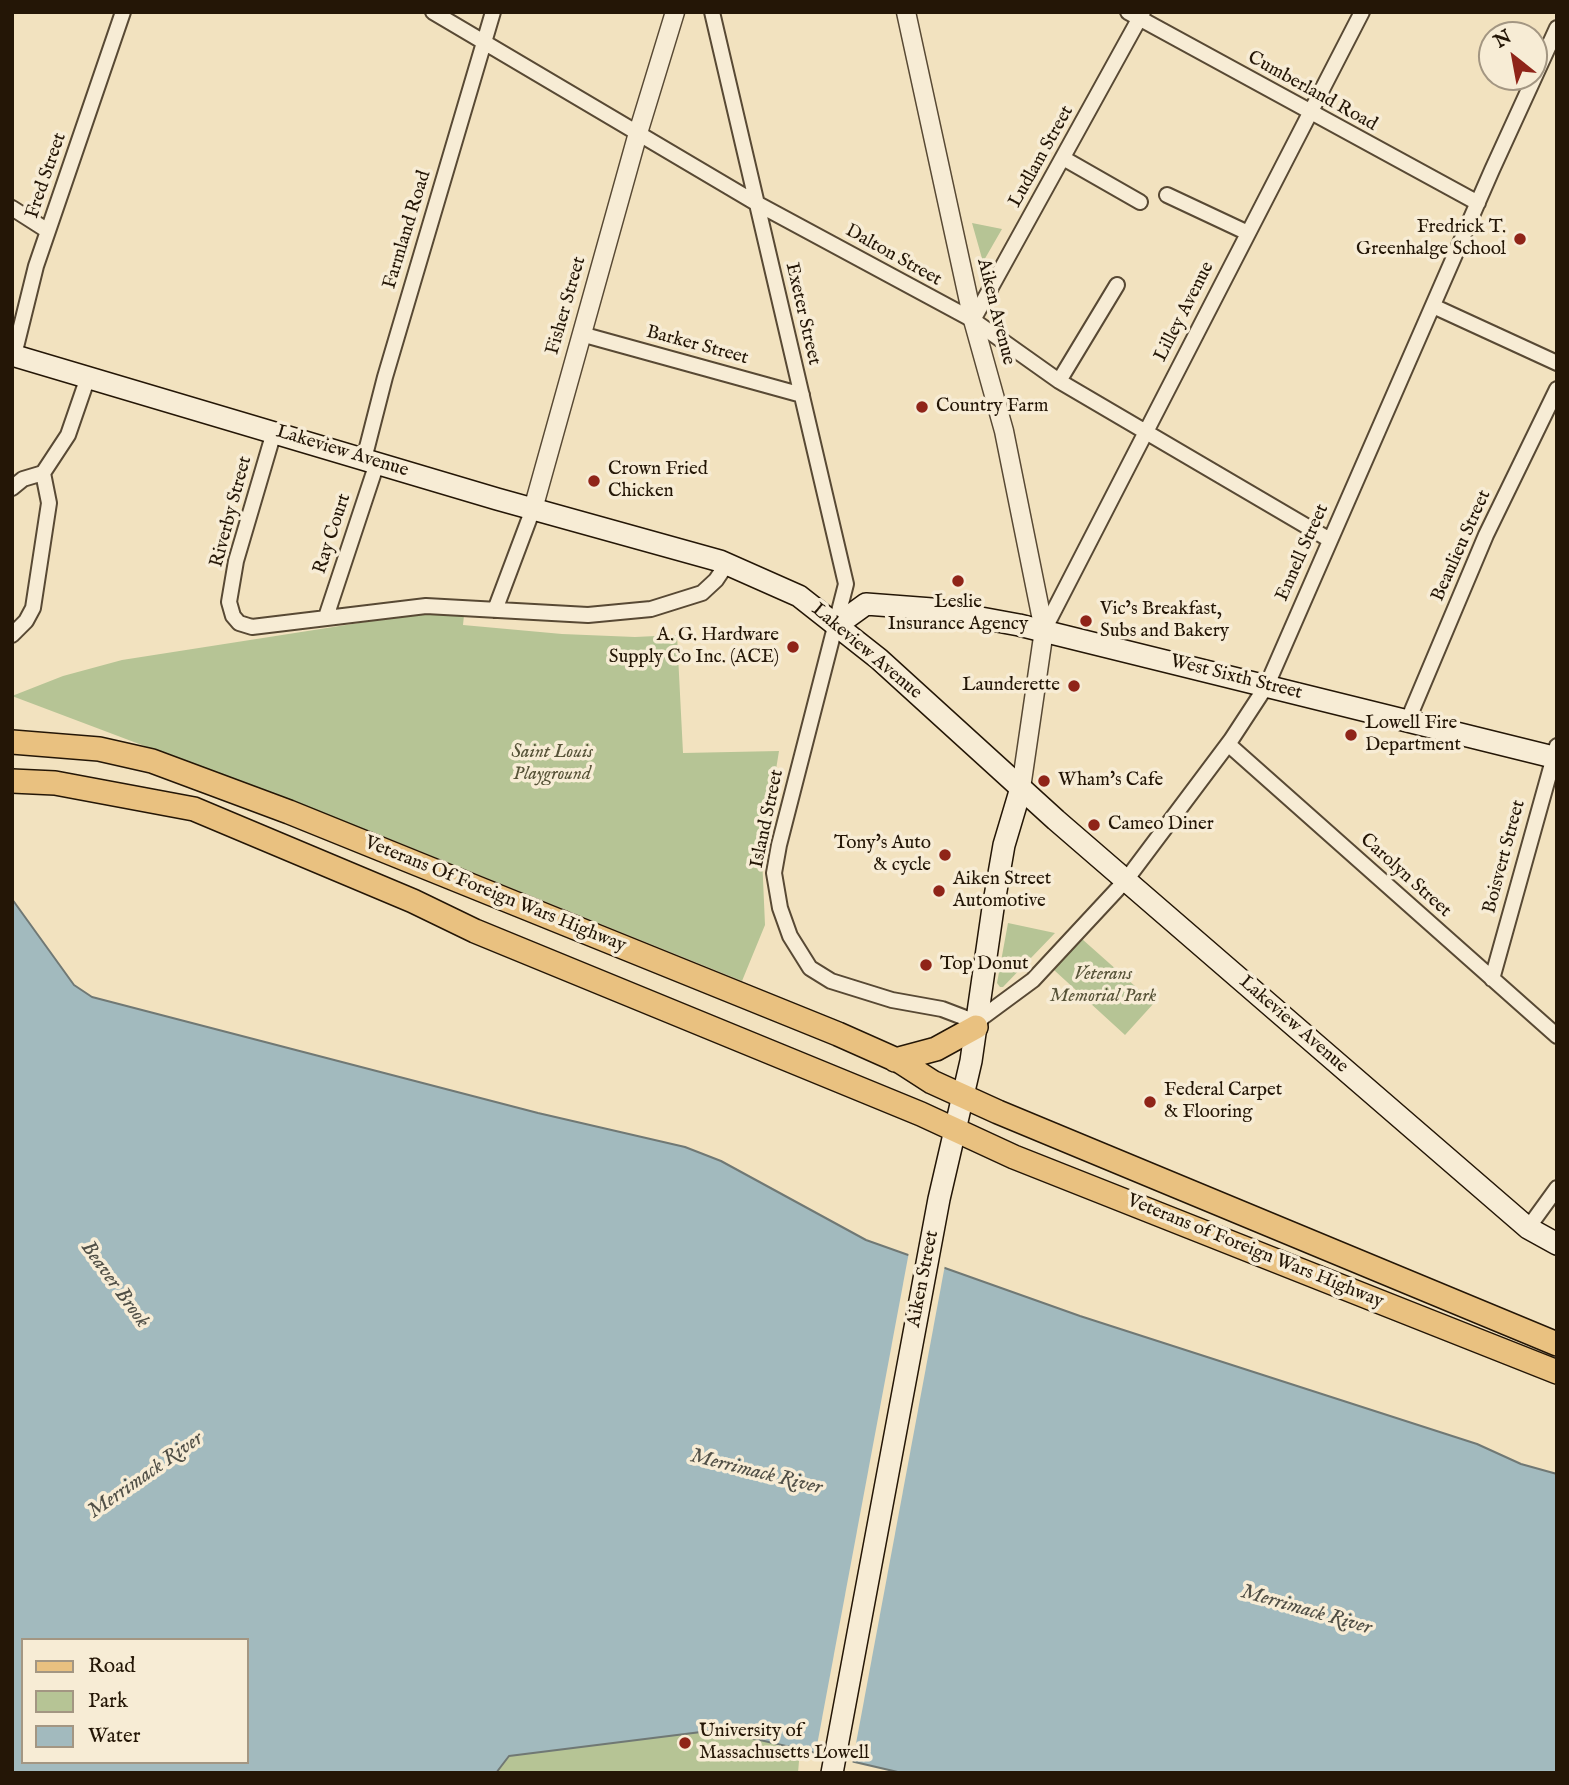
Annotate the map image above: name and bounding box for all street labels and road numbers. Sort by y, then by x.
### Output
street label: Cumberland Road [1243,47,1381,137]
street label: Ludlam Street [1005,102,1079,212]
street label: Fred Street [22,130,72,222]
street label: Farmland Road [379,168,437,292]
street label: Dalton Street [841,220,945,292]
street label: Fisher Street [542,254,592,358]
street label: Aiken Avenue [971,256,1019,368]
street label: Lilley Avenue [1150,258,1220,366]
street label: Exeter Street [779,261,825,367]
street label: Barker Street [643,321,751,371]
street label: Lakeview Avenue [273,421,411,483]
street label: Riverby Street [206,454,258,570]
street label: Beaulieu Street [1427,487,1497,605]
street label: Ray Court [309,491,357,577]
street label: Ennell Street [1271,501,1335,605]
street label: Lakeview Avenue [806,599,926,705]
street label: West Sixth Street [1168,651,1304,705]
street label: Island Street [746,768,790,870]
street label: Boisvert Street [1479,798,1531,916]
street label: Carolyn Street [1355,829,1455,923]
street label: Veterans Of Foreign Wars Highway [361,832,629,958]
street label: Lakeview Avenue [1234,971,1352,1079]
street label: Veterans of Foreign Wars Highway [1123,1190,1387,1314]
street label: Aiken Street [903,1229,945,1329]

